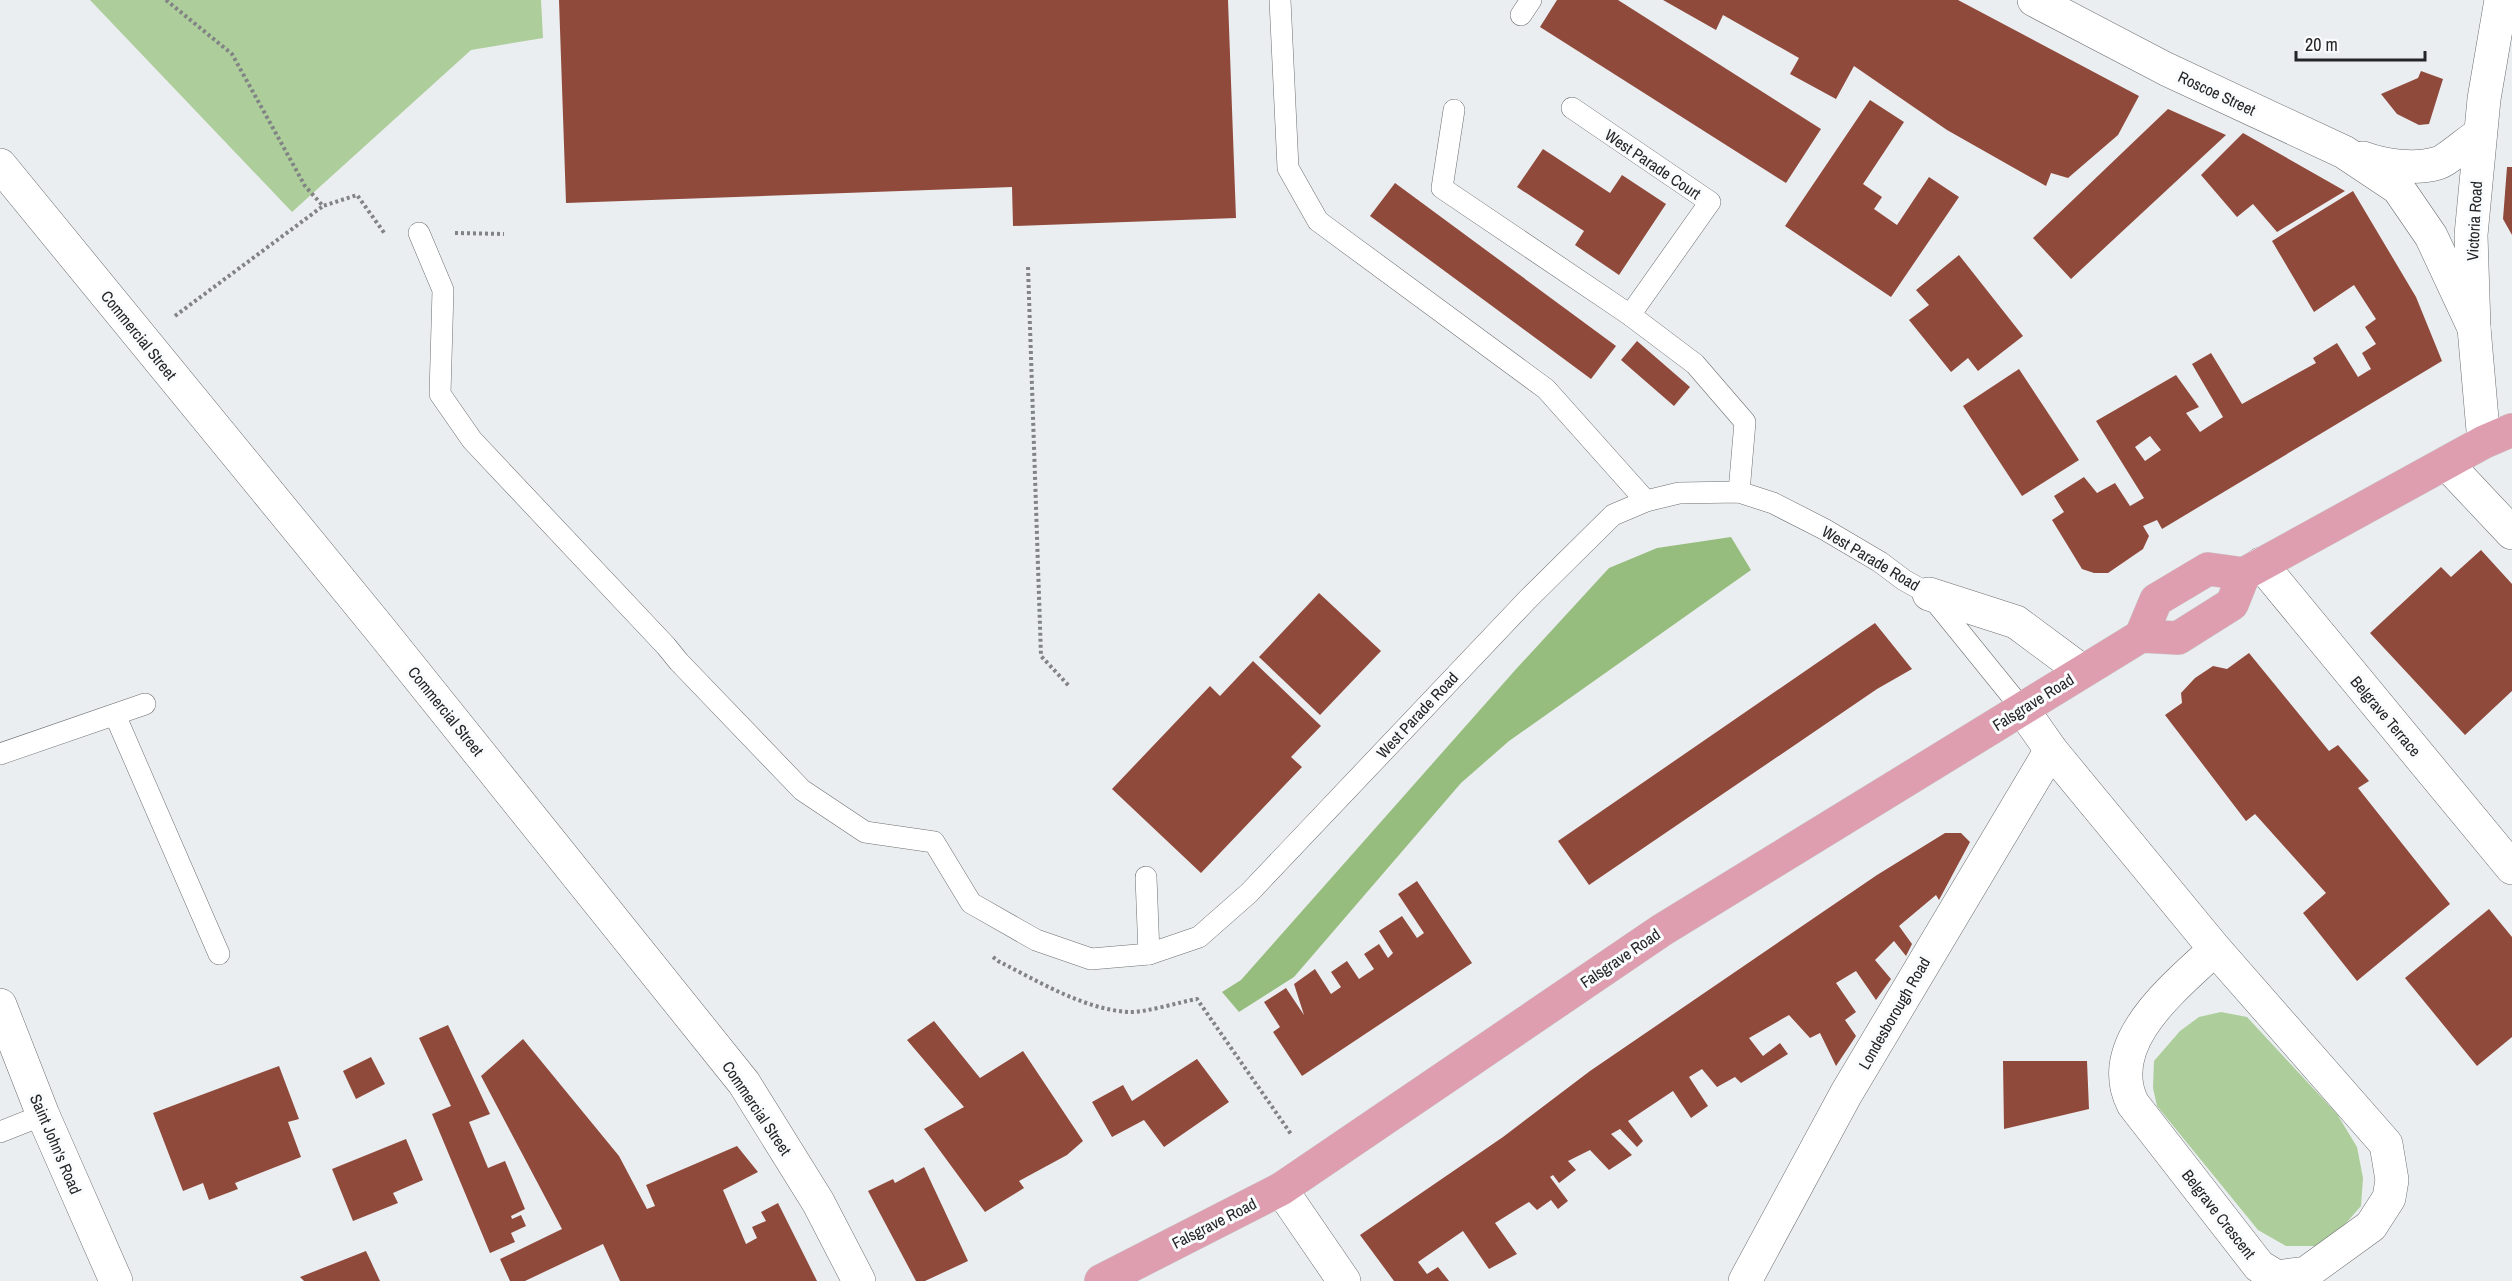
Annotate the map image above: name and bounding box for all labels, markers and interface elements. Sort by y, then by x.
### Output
scale bar [2296,24,2425,62]
text: 20 m [2305,32,2338,57]
street label: Roscoe Street [2175,65,2260,121]
street label: West Parade Court [1601,124,1706,204]
street label: Victoria Road [2461,180,2487,262]
street label: Commercial Street [96,286,182,385]
street label: West Parade Road [1818,520,1924,596]
street label: Commercial Street [403,662,489,761]
street label: West Parade Road [1371,667,1463,763]
street label: Falsgrave Road [1988,668,2078,736]
street label: Belgrave Terrace [2346,671,2426,761]
street label: Falsgrave Road [1576,923,1664,993]
street label: Londesborough Road [1853,953,1935,1073]
street label: Commercial Street [717,1057,797,1160]
street label: Saint John's Road [25,1091,87,1197]
street label: Belgrave Crescent [2177,1165,2261,1264]
street label: Falsgrave Road [1168,1192,1260,1254]

